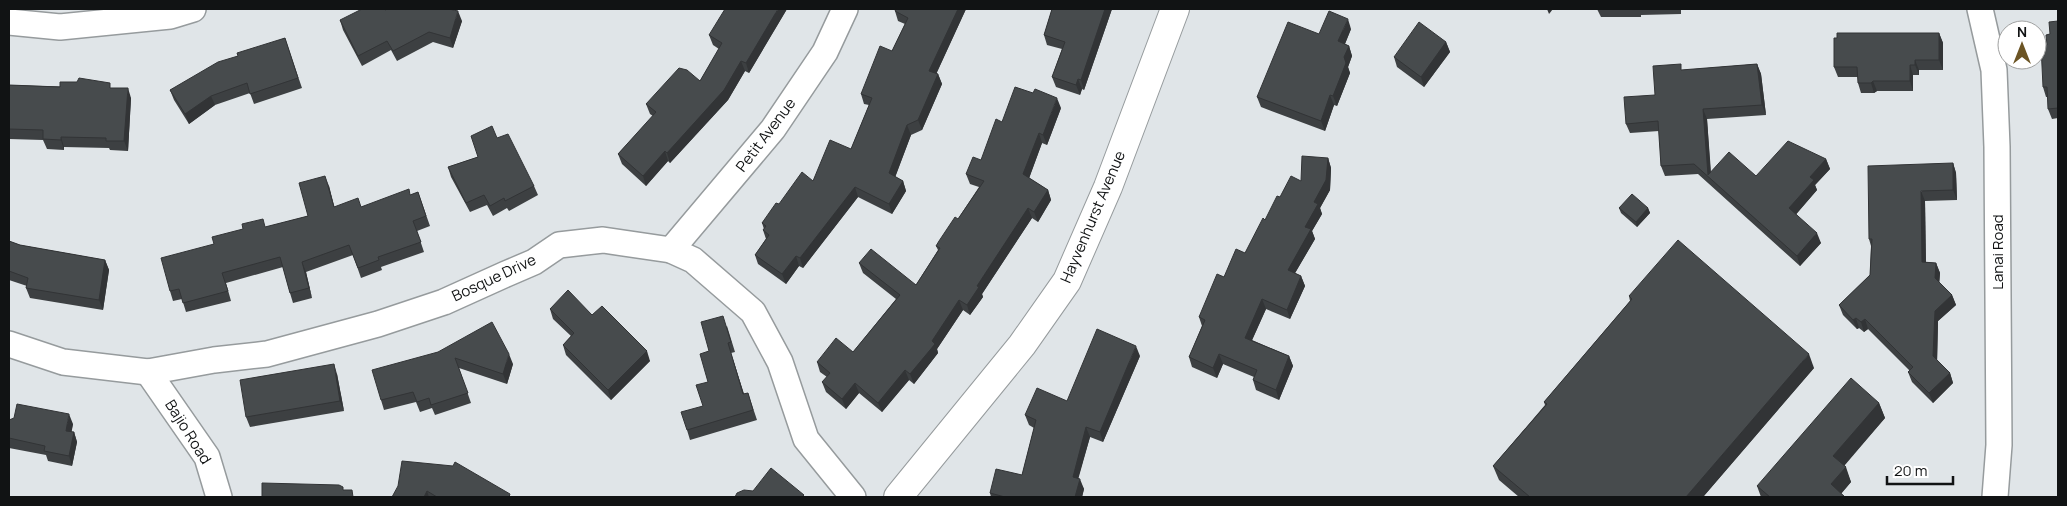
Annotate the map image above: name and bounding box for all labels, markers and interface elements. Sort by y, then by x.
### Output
north arrow [1997,20,2047,70]
text: N [2017,22,2027,41]
street label: Petit Avenue [731,93,800,176]
street label: Hayvenhurst Avenue [1055,147,1130,286]
street label: Lanai Road [1987,214,2008,290]
street label: Bosque Drive [448,249,539,306]
street label: Bajio Road [160,396,216,468]
scale bar [1887,454,1953,486]
text: 20 m [1894,460,1927,481]

